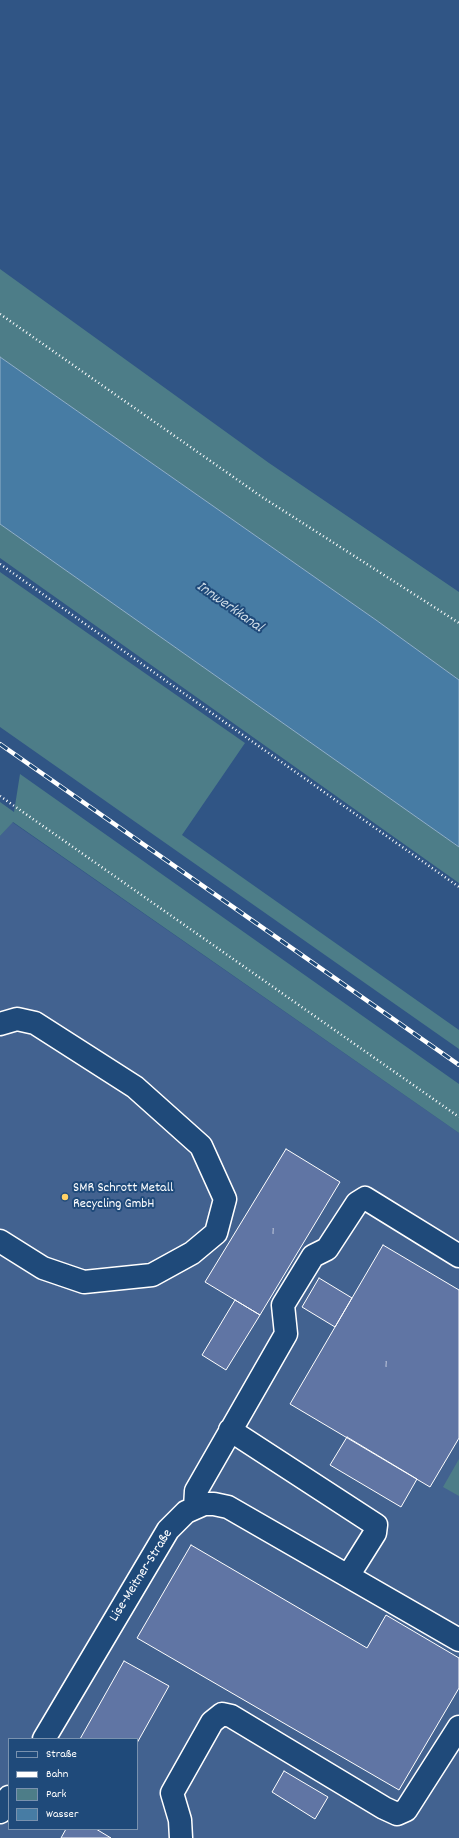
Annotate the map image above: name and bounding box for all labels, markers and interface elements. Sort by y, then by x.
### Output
water label: Innwerkkanal [192,578,266,638]
place label: SMR Schrott Metall Recycling GmbH [73,1181,173,1214]
marker: SMR Schrott Metall Recycling GmbH [60,1192,70,1202]
house number: 1 [272,1225,274,1239]
house number: 1 [385,1358,387,1372]
street label: Lise-Meitner-Straße [107,1527,177,1625]
legend [8,1738,138,1830]
text: Straße [46,1746,77,1763]
text: Bahn [46,1766,68,1783]
text: Park [46,1786,66,1803]
text: Wasser [46,1806,78,1823]

